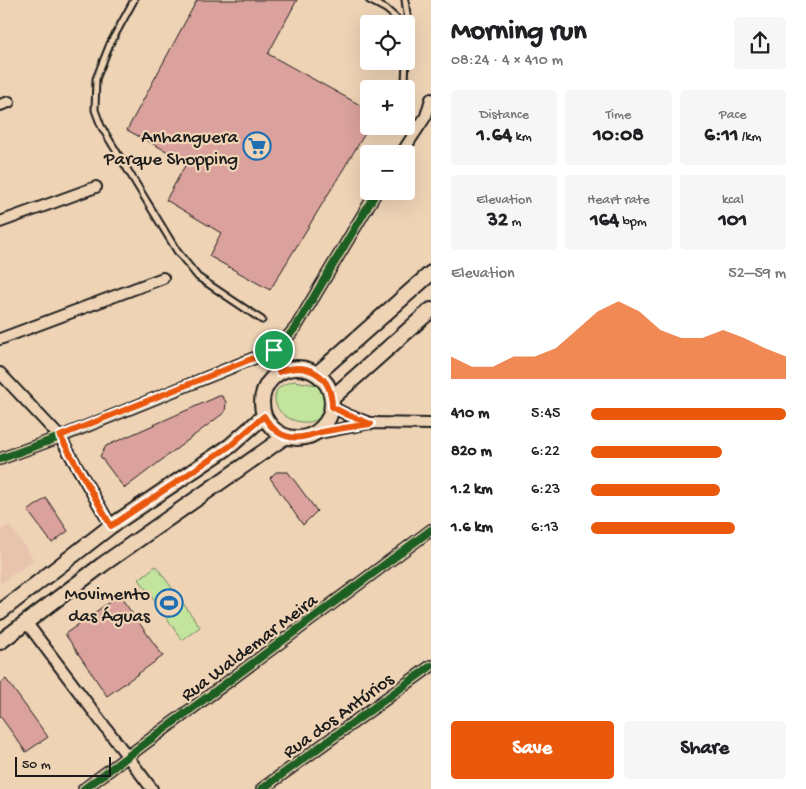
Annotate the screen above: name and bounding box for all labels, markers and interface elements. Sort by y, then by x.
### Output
map controls [360,15,415,200]
button: locate [360,15,415,70]
text: Morning run [451,16,586,49]
button: share [734,17,786,69]
text: 08:24 · 4 × 410 m [451,52,563,71]
button: + [360,80,415,135]
text: Distance [479,107,529,124]
text: Time [606,107,631,124]
text: Pace [719,107,747,124]
text: 1.64 [477,124,512,149]
text: 10:08 [593,124,644,149]
text: 6:11 [704,124,739,149]
place label: Anhanguera Parque Shopping [103,127,239,172]
text: km [512,129,532,146]
text: /km [739,129,761,146]
supermarket icon: Anhanguera Parque Shopping [242,131,272,161]
button: − [360,145,415,200]
text: Elevation [476,192,532,209]
text: Heart rate [587,192,650,209]
text: kcal [722,192,744,209]
text: 32 [487,209,508,234]
text: 164 [590,209,619,234]
text: 101 [718,209,747,234]
text: m [508,214,521,231]
text: bpm [619,214,647,231]
text: Elevation [451,265,515,284]
text: 52–59 m [728,265,786,284]
pin [253,329,295,371]
icon: arrive [260,336,288,364]
text: 410 m [451,405,489,424]
text: 5:45 [531,405,560,424]
text: 820 m [451,443,492,462]
text: 6:22 [531,443,560,462]
text: 1.2 km [451,481,493,500]
text: 6:23 [531,481,560,500]
text: 1.6 km [451,519,493,538]
text: 6:13 [531,519,559,538]
place label: Movimento das Águas [65,584,151,629]
sports icon: Movimento das Águas [154,588,184,618]
street label: Rua Waldemar Meira [177,589,324,708]
street label: Rua dos Antúrios [279,668,400,765]
button: Save [451,721,614,779]
button: Share [624,721,786,779]
scale bar [15,754,111,777]
text: 50 m [22,757,51,774]

